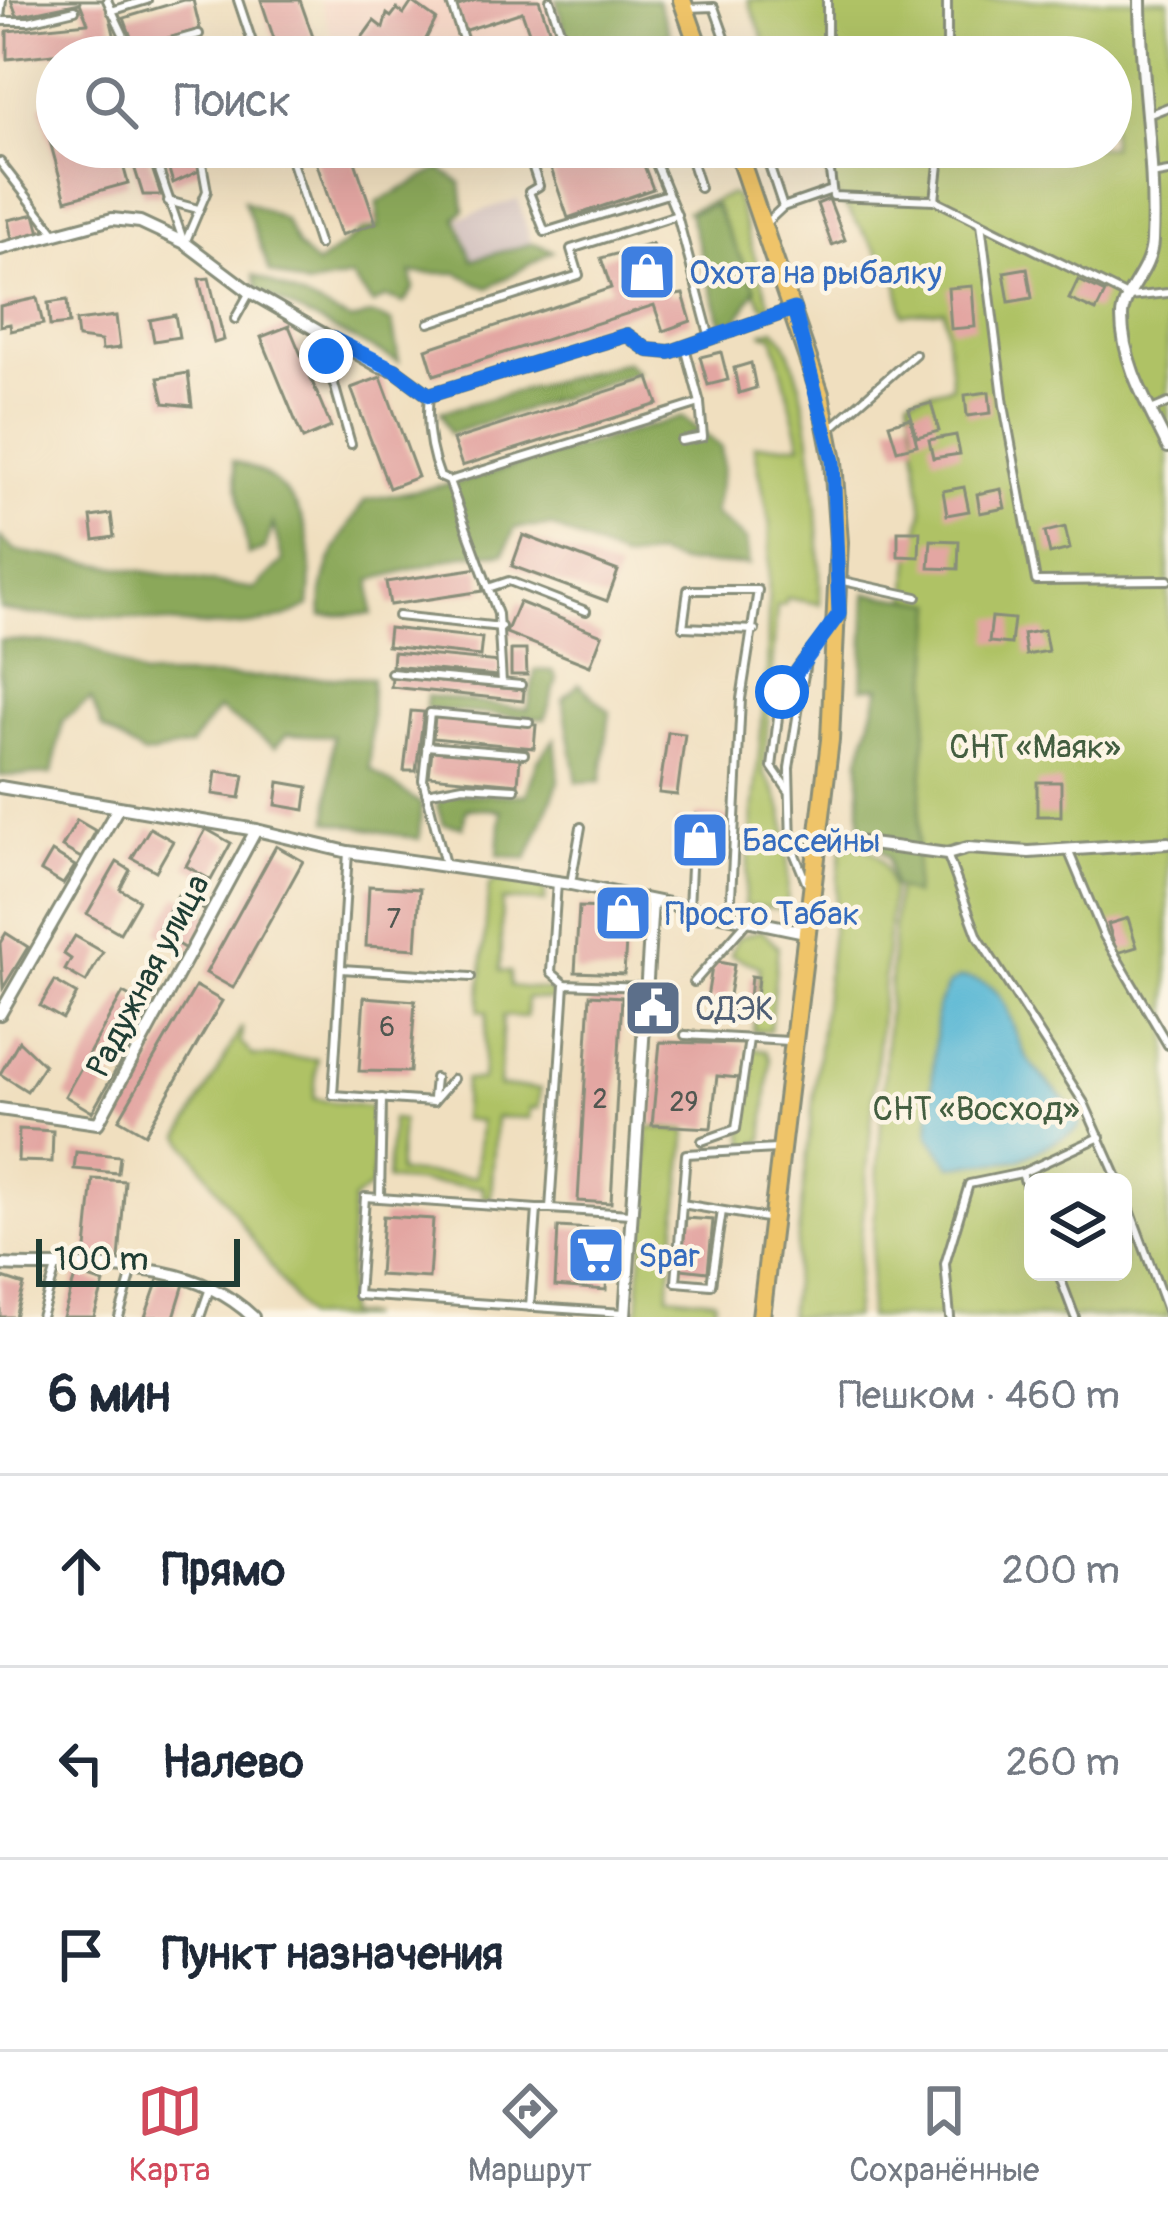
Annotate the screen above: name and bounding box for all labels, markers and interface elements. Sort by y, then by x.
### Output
search box [36,36,1132,168]
icon: search [78,69,144,135]
text: Поиск [174,74,291,130]
shop icon: Охота на рыбалку [616,241,678,303]
place label: Охота на рыбалку [689,253,942,294]
route end [299,329,353,383]
route start [755,665,809,719]
park label: СНТ «Маяк» [949,727,1121,768]
shop icon: Бассейны [669,809,731,871]
place label: Бассейны [742,821,880,862]
street label: Радужная улица [78,867,219,1084]
shop icon: Просто Табак [592,882,654,944]
place label: Просто Табак [665,894,860,935]
house number: 7 [387,903,401,936]
public building icon: СДЭК [622,977,684,1039]
place label: СДЭК [695,989,774,1030]
house number: 6 [379,1011,395,1044]
house number: 2 [592,1083,608,1116]
house number: 29 [670,1086,699,1119]
park label: СНТ «Восход» [872,1089,1080,1130]
map controls [1024,1173,1132,1281]
button: layers [1024,1173,1132,1281]
supermarket icon: Spar [565,1224,627,1286]
scale bar [36,1233,240,1286]
place label: Spar [638,1236,700,1277]
text: 100 m [54,1239,148,1280]
text: 6 мин [48,1363,171,1427]
text: Пешком · 460 m [838,1371,1120,1420]
icon: ahead [48,1538,114,1604]
text: Прямо [162,1543,285,1599]
text: 200 m [1002,1546,1120,1595]
icon: left [48,1730,114,1796]
text: Налево [162,1735,304,1791]
text: 260 m [1006,1738,1120,1787]
icon: arrive [48,1922,114,1988]
text: Пункт назначения [162,1927,503,1983]
tab: Карта [129,2078,210,2191]
tab: Маршрут [468,2078,592,2191]
tab: Сохранённые [849,2078,1039,2191]

